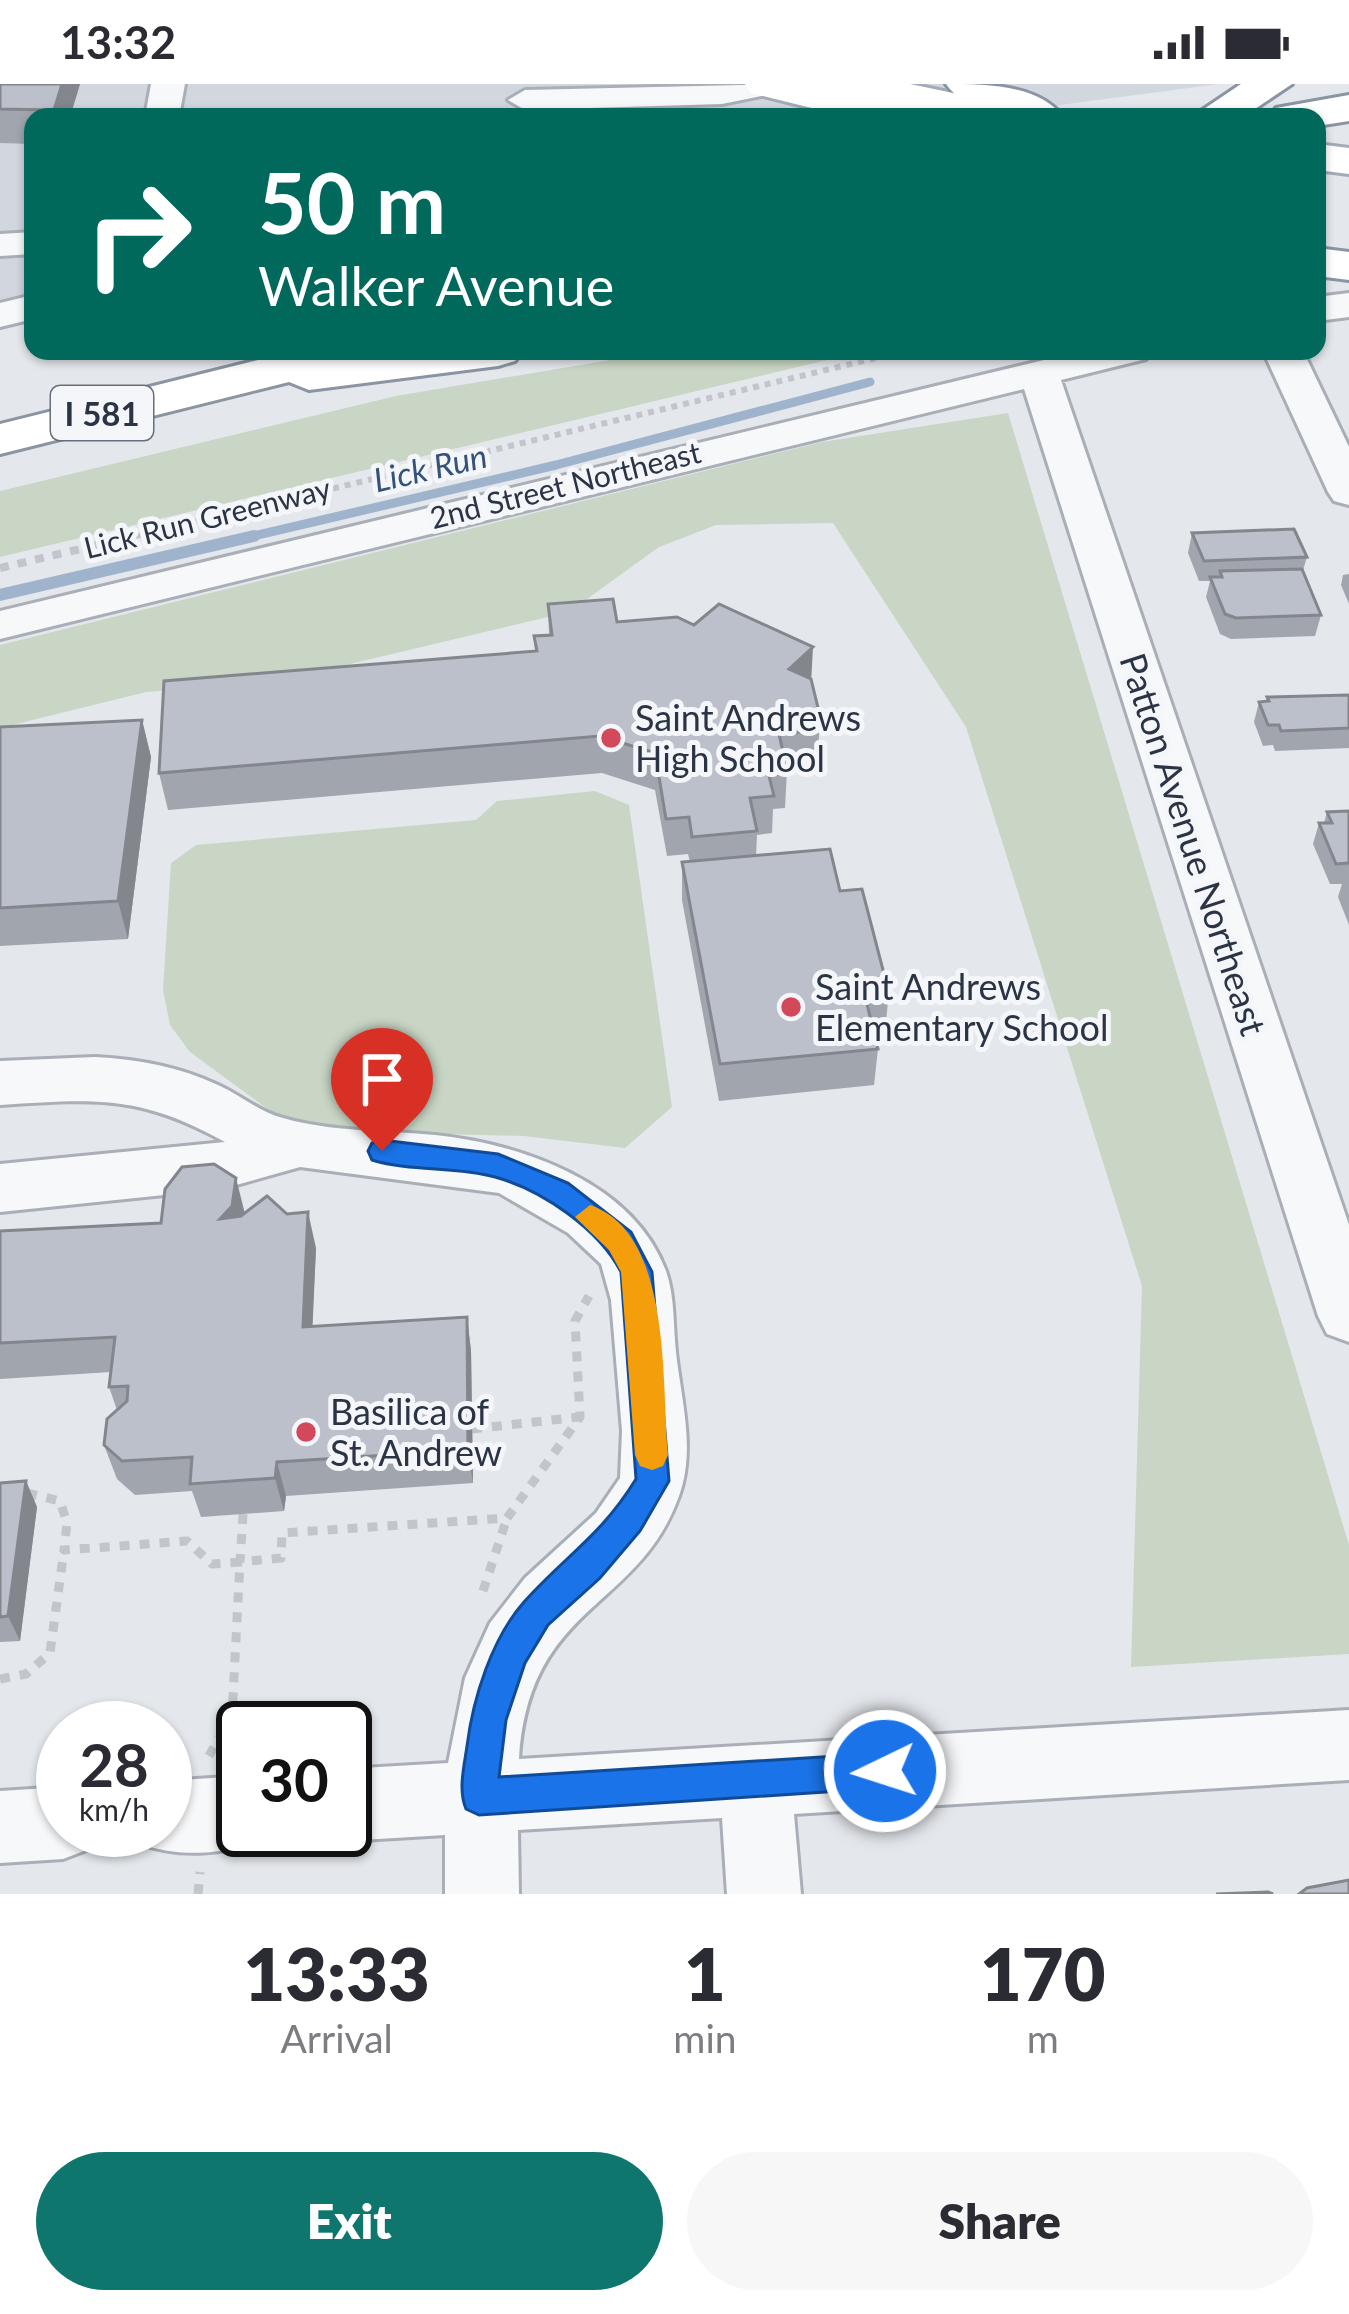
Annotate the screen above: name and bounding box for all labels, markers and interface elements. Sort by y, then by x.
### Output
text: 13:32 [60,15,176,69]
text: 50 m [258,151,446,252]
icon: right [60,156,216,312]
text: Walker Avenue [258,253,614,318]
road number: I 581 [51,386,153,440]
street label: 2nd Street Northeast [426,433,704,535]
water label: Lick Run [369,435,491,499]
street label: Lick Run Greenway [80,469,335,565]
street label: Patton Avenue Northeast [1111,647,1277,1041]
place label: Saint Andrews High School [635,695,861,780]
marker: Saint Andrews High School [598,725,624,751]
place label: Saint Andrews Elementary School [815,964,1108,1049]
marker: Saint Andrews Elementary School [778,994,804,1020]
pin [331,1028,433,1151]
icon: arrive [349,1046,415,1112]
place label: Basilica of St. Andrew [330,1389,502,1474]
marker: Basilica of St. Andrew [293,1419,319,1445]
speed limit sign: 30 [216,1701,372,1857]
position arrow [822,1708,948,1834]
text: 28 [79,1728,149,1800]
text: km/h [79,1791,149,1827]
text: 13:33 [244,1930,430,2016]
text: 1 [684,1930,726,2016]
text: 170 [980,1930,1105,2016]
text: Arrival [280,2015,393,2061]
text: min [673,2015,737,2061]
text: m [1027,2015,1059,2061]
button: Exit [36,2152,663,2290]
button: Share [687,2152,1313,2290]

